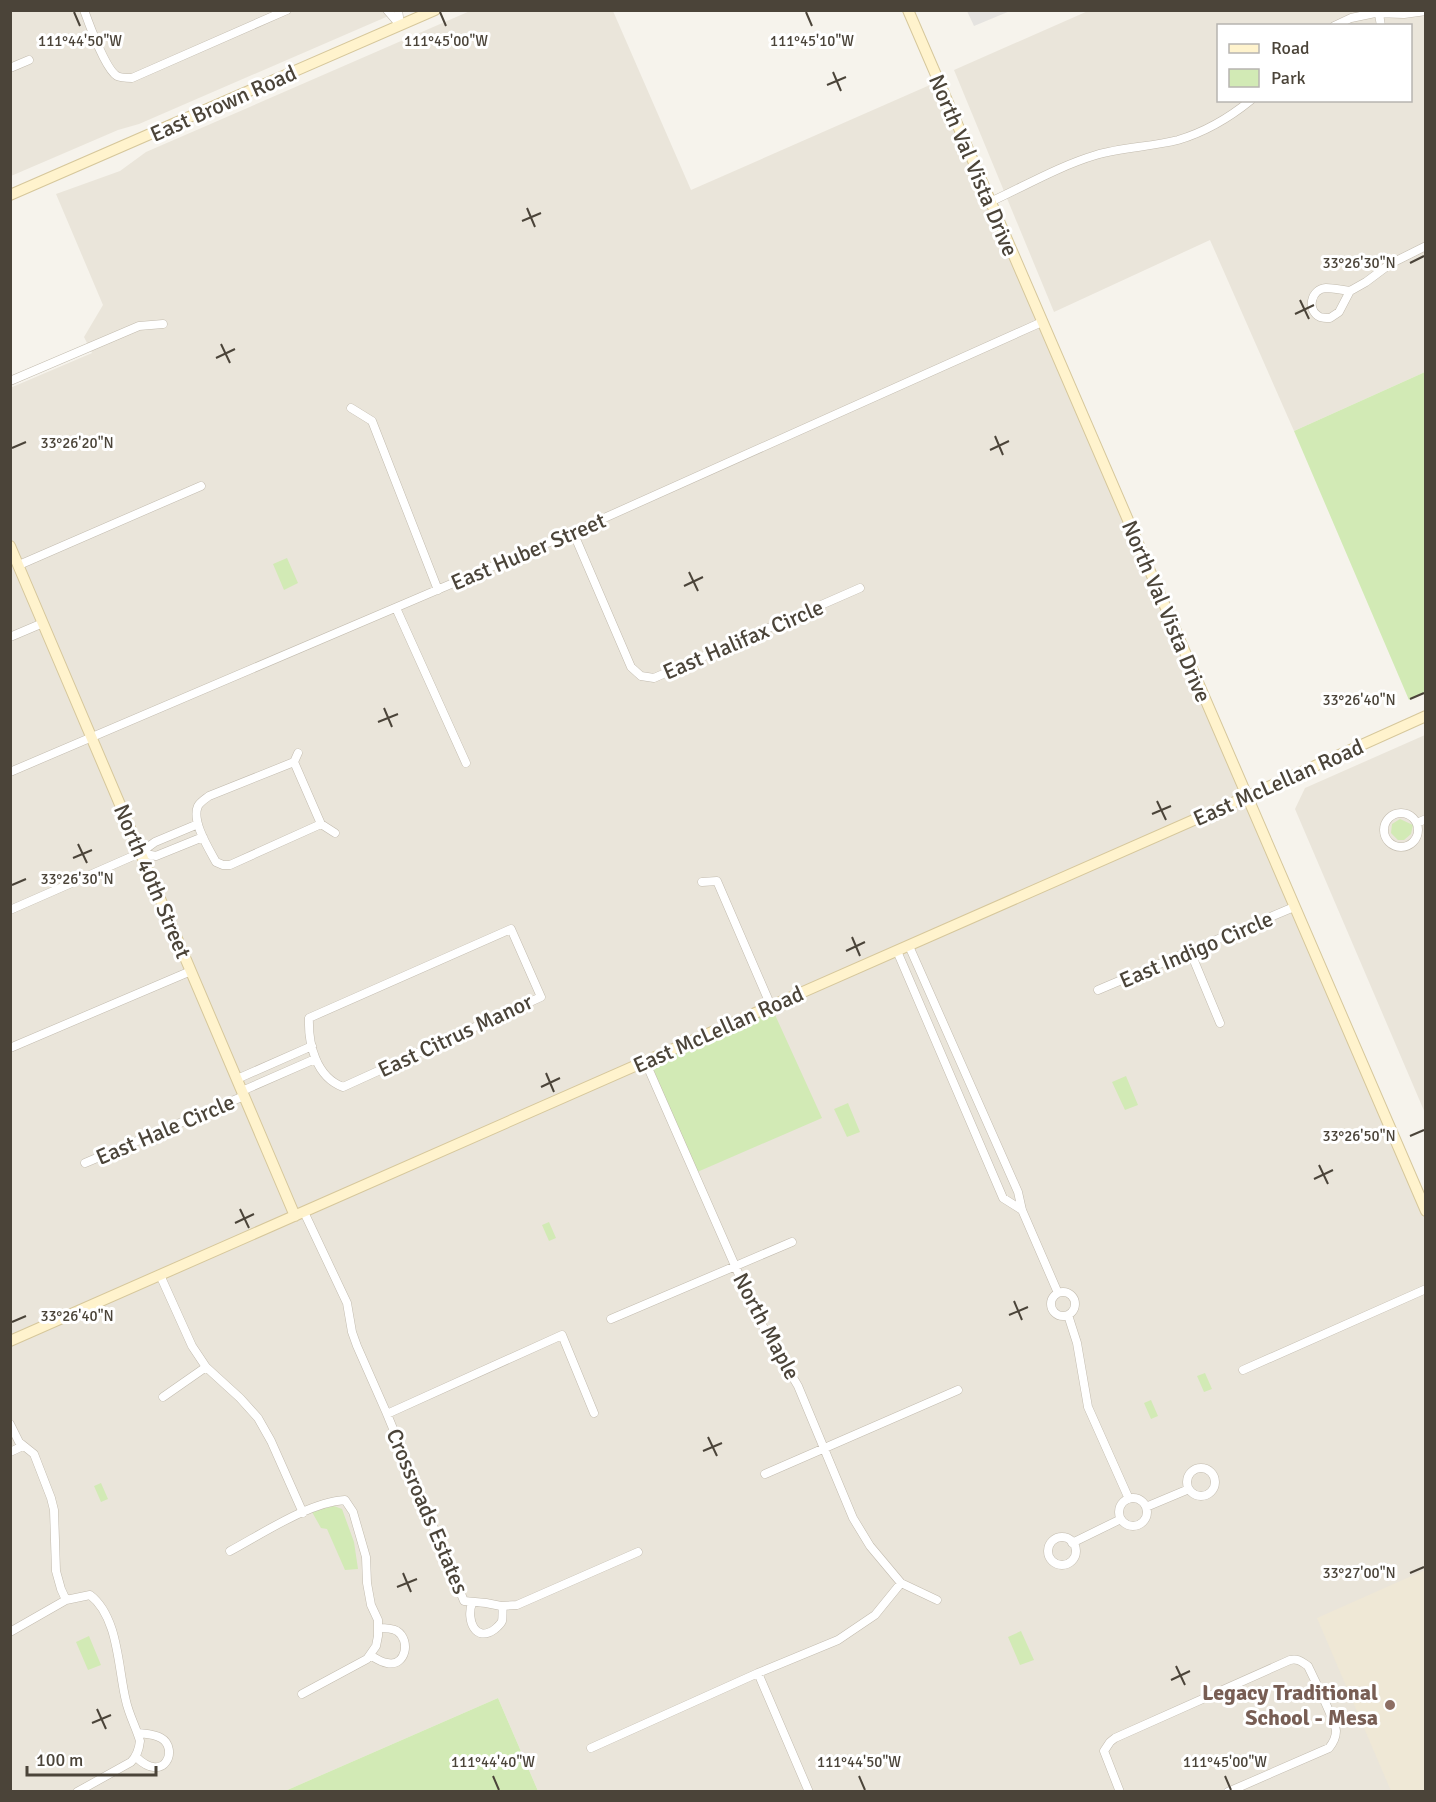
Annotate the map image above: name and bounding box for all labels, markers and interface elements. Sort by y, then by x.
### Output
legend [1217,24,1412,102]
text: 111°44'50"W [38,32,122,50]
text: 111°45'00"W [404,32,488,50]
text: 111°45'10"W [770,32,854,50]
text: Road [1271,37,1310,59]
street label: East Brown Road [146,59,301,148]
text: Park [1271,67,1306,89]
street label: North Val Vista Drive [923,70,1024,260]
text: 33°26'30"N [1322,254,1396,272]
text: 33°26'20"N [40,434,114,452]
street label: East Huber Street [447,507,610,596]
street label: North Val Vista Drive [1116,516,1217,706]
street label: East Halifax Circle [659,593,828,685]
text: 33°26'40"N [1322,691,1396,709]
street label: East McLellan Road [1189,733,1368,832]
street label: North 40th Street [108,800,197,963]
text: 33°26'30"N [40,870,114,888]
street label: East Indigo Circle [1115,905,1277,994]
street label: East McLellan Road [629,980,808,1079]
street label: East Citrus Manor [374,988,537,1083]
street label: East Hale Circle [92,1088,239,1171]
text: 33°26'50"N [1322,1127,1396,1145]
street label: North Maple [727,1268,806,1384]
text: 33°26'40"N [40,1307,114,1325]
street label: Crossroads Estates [381,1425,475,1598]
text: 33°27'00"N [1322,1564,1396,1582]
place label: Legacy Traditional School - Mesa [1202,1679,1378,1731]
marker: Legacy Traditional School - Mesa [1383,1698,1397,1712]
scale bar [27,1739,156,1777]
text: 100 m [36,1749,83,1771]
text: 111°44'40"W [451,1753,535,1771]
text: 111°44'50"W [817,1753,901,1771]
text: 111°45'00"W [1183,1753,1267,1771]

